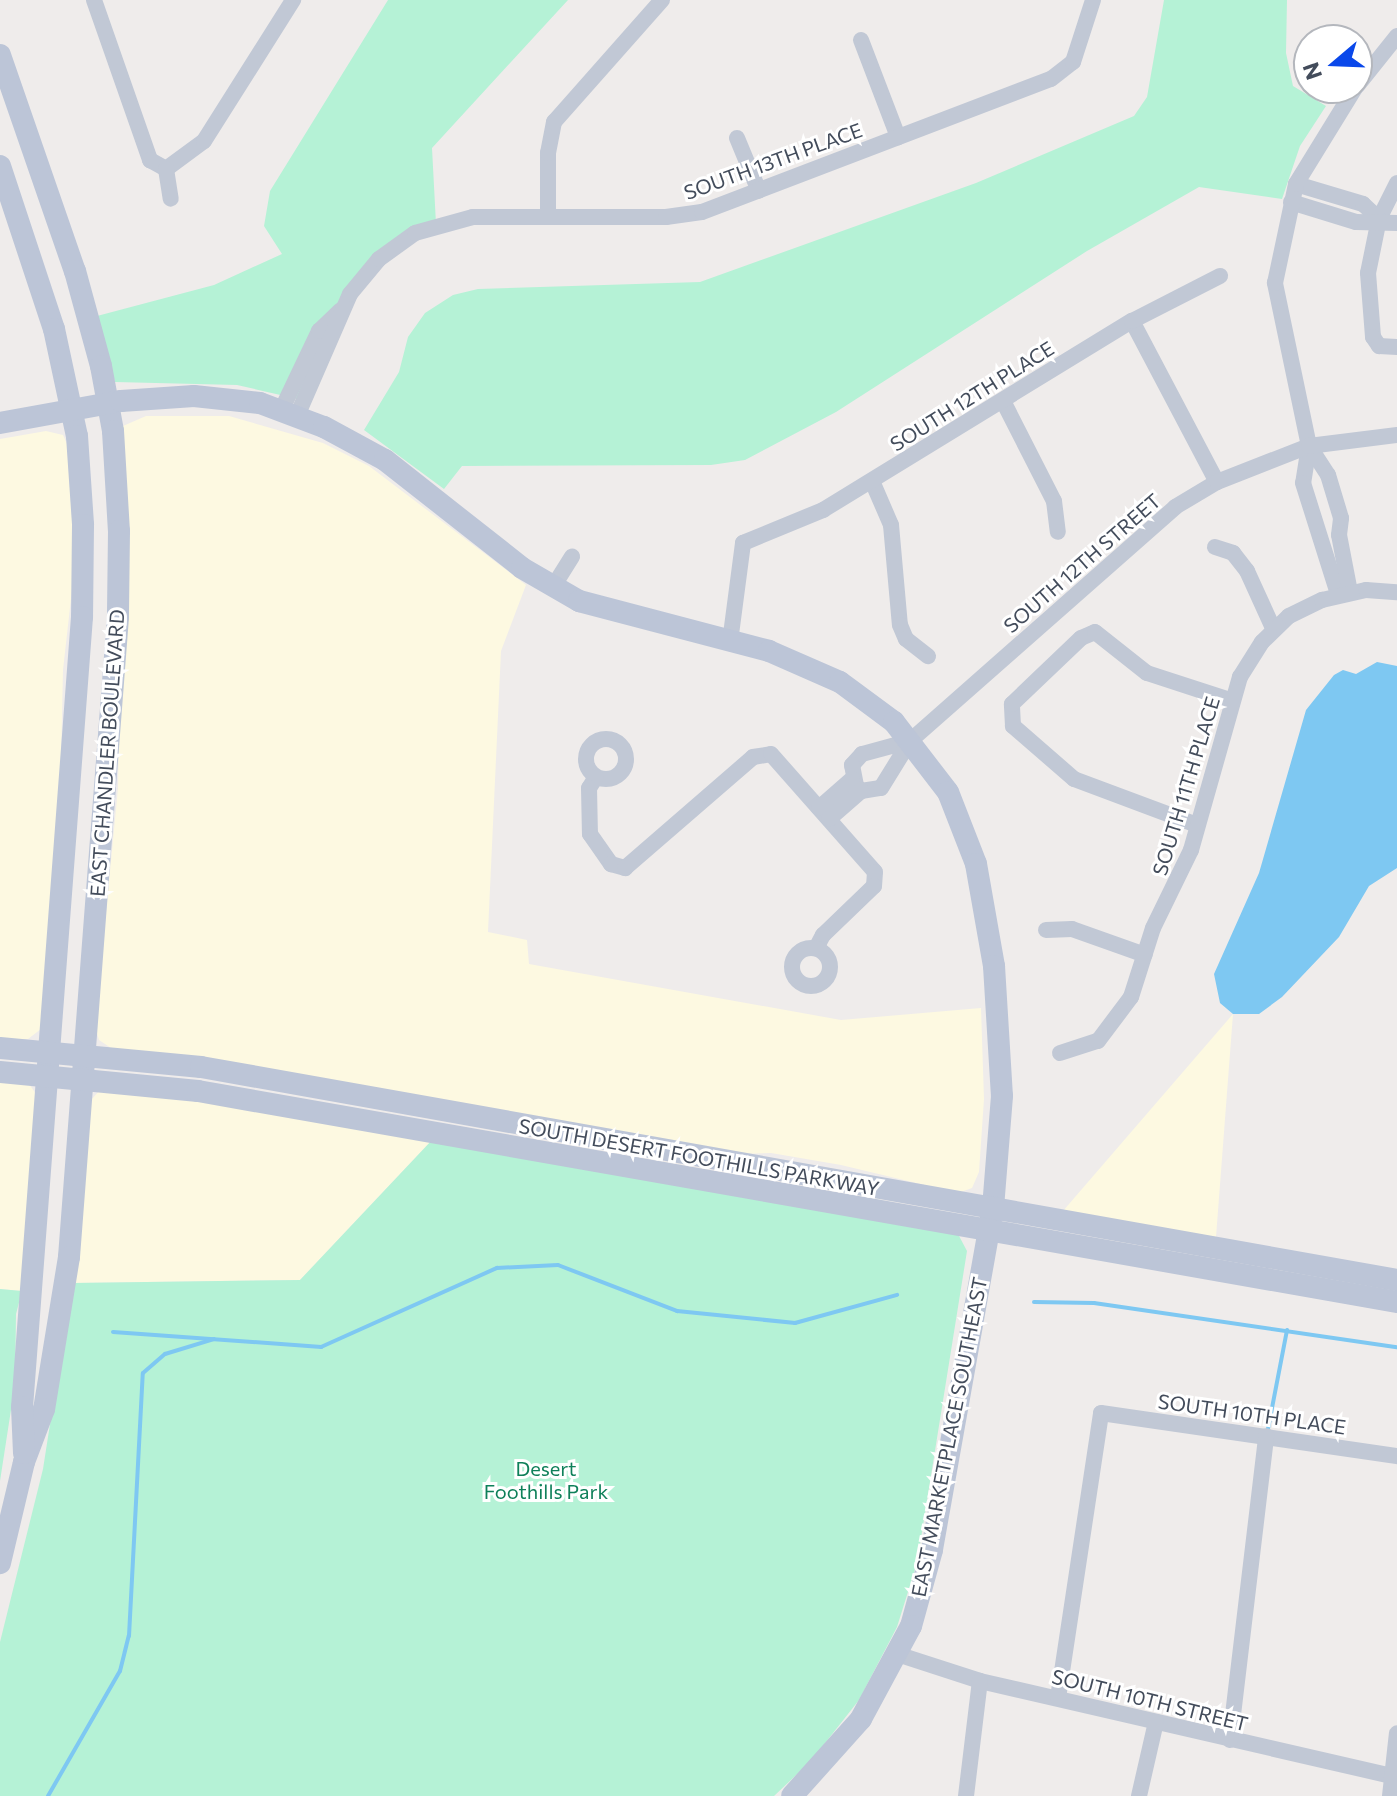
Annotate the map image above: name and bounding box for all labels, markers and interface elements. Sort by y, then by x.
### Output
north arrow [1293,24,1373,104]
text: N [1296,59,1327,84]
street label: SOUTH 13TH PLACE [681,118,865,204]
street label: SOUTH 12TH PLACE [886,336,1058,456]
street label: SOUTH 12TH STREET [999,488,1165,638]
street label: EAST CHANDLER BOULEVARD [85,608,129,898]
street label: SOUTH 11TH PLACE [1147,694,1225,878]
street label: SOUTH DESERT FOOTHILLS PARKWAY [517,1113,881,1201]
street label: EAST MARKETPLACE SOUTHEAST [906,1275,992,1599]
street label: SOUTH 10TH PLACE [1156,1389,1348,1439]
park label: Desert Foothills Park [484,1457,608,1504]
street label: SOUTH 10TH STREET [1049,1664,1251,1736]

